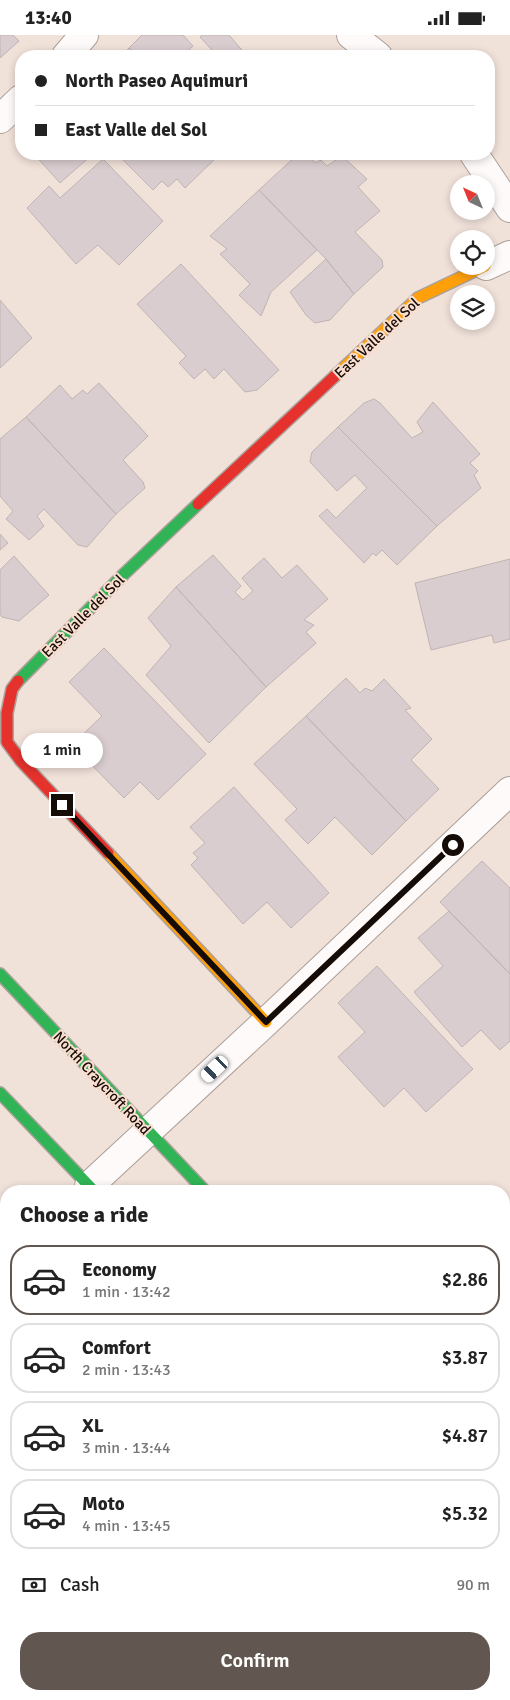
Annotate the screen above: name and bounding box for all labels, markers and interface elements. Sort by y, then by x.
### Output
text: 13:40 [25,6,72,30]
text: North Paseo Aquimuri [65,69,248,93]
text: East Valle del Sol [65,118,207,142]
north arrow [450,175,495,220]
map controls [450,175,495,330]
button: locate [450,230,495,275]
button: layers [450,285,495,330]
street label: East Valle del Sol [331,294,423,382]
street label: East Valle del Sol [38,571,128,661]
callout: 1 min [21,733,103,767]
text: 1 min [43,740,81,760]
route end [51,794,73,816]
route start [442,834,464,856]
street label: North Craycroft Road [50,1028,154,1138]
car [198,1053,231,1085]
text: Choose a ride [20,1201,148,1228]
icon: car [22,1258,67,1303]
text: Economy [82,1258,156,1282]
text: $2.86 [442,1268,488,1292]
text: 1 min · 13:42 [82,1282,171,1302]
icon: car [22,1336,67,1381]
text: Comfort [82,1336,151,1360]
text: $3.87 [442,1346,488,1370]
text: 2 min · 13:43 [82,1360,171,1380]
icon: car [22,1414,67,1459]
text: XL [82,1414,104,1438]
text: $4.87 [442,1424,488,1448]
text: 3 min · 13:44 [82,1438,171,1458]
icon: car [22,1492,67,1537]
text: Moto [82,1492,125,1516]
text: $5.32 [442,1502,488,1526]
text: 4 min · 13:45 [82,1516,171,1536]
icon: cash [20,1571,48,1599]
text: Cash [60,1573,100,1597]
text: 90 m [456,1575,490,1595]
button: Confirm [20,1632,490,1690]

